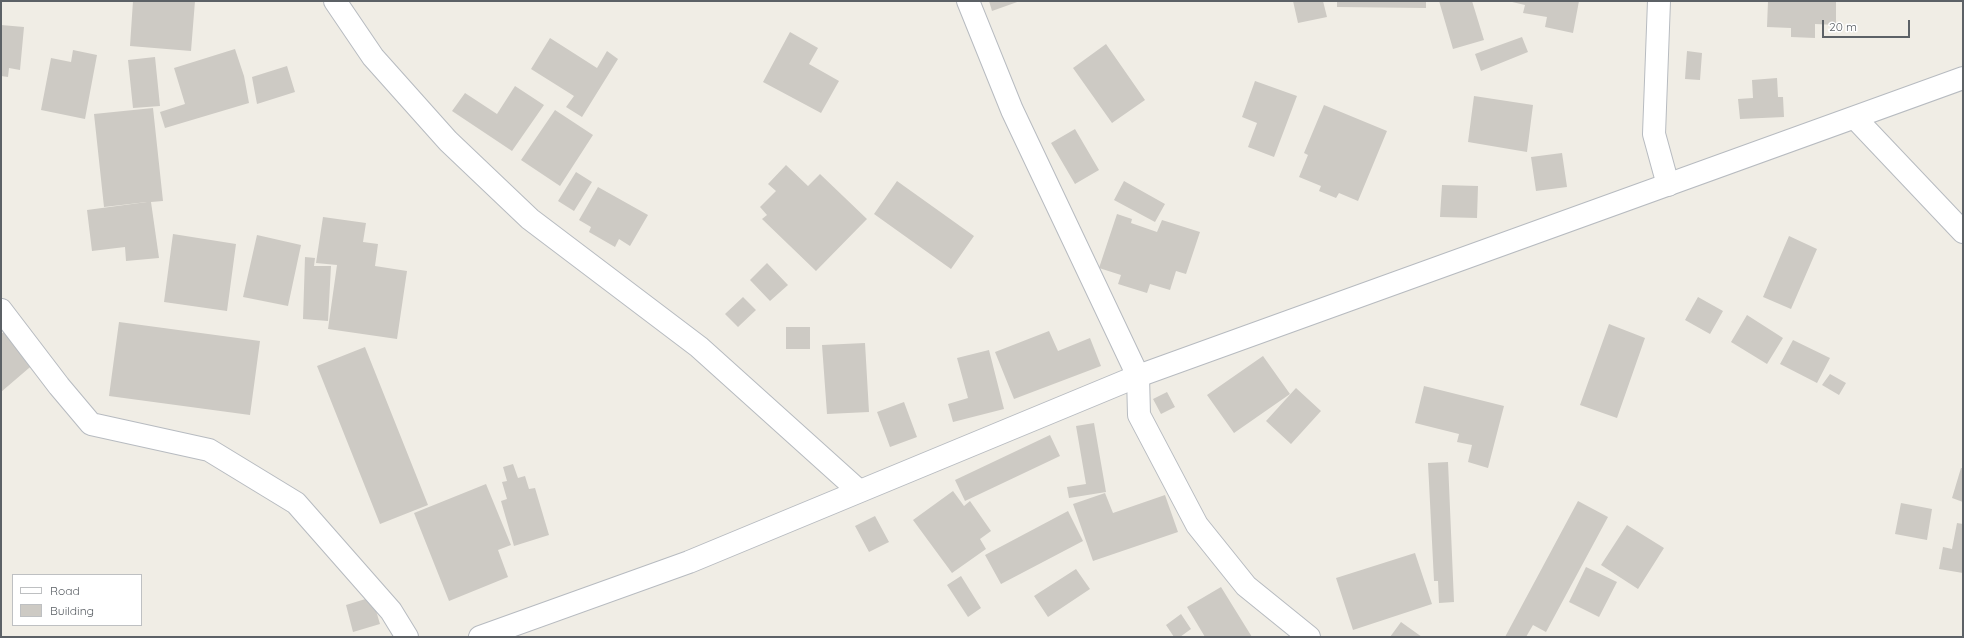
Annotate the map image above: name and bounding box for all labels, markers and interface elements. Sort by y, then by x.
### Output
scale bar [1824,12,1912,38]
text: 20 m [1829,19,1857,34]
legend [12,574,142,626]
text: Road [50,583,80,598]
text: Building [50,603,94,618]

